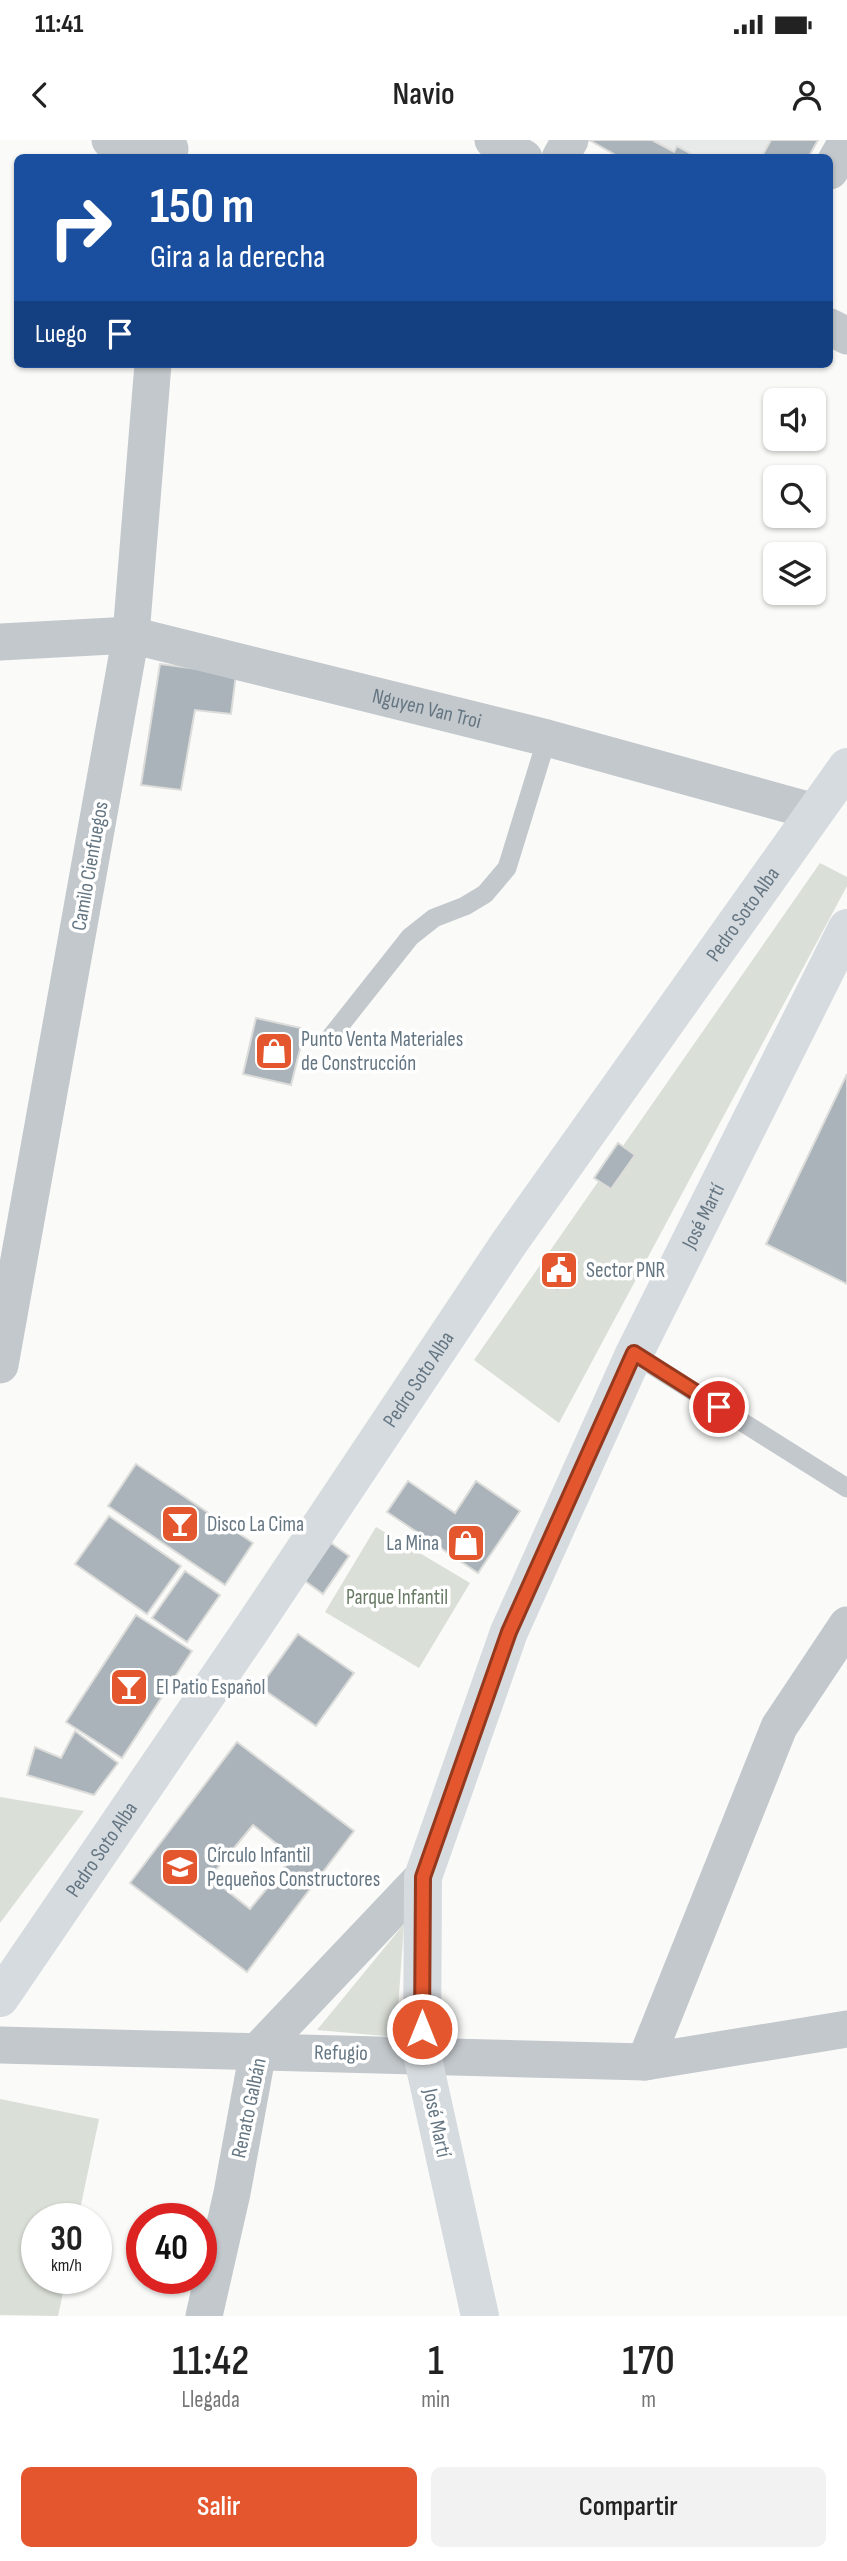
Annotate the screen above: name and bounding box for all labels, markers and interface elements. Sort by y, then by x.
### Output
text: 11:41 [35,9,84,40]
text: Navio [392,75,455,114]
icon: back [21,76,59,114]
icon: person [788,76,826,114]
text: 150 m [150,178,254,237]
icon: right [35,182,126,273]
text: Gira a la derecha [150,238,325,277]
icon: arrive [101,315,139,353]
text: Luego [35,319,87,350]
map controls [763,388,826,605]
button: sound [763,388,826,451]
button: search [763,465,826,528]
button: layers [763,542,826,605]
street label: Nguyen Van Troi [370,683,484,734]
street label: Camilo Cienfuegos [66,800,114,932]
street label: Pedro Soto Alba [701,862,785,966]
place label: Punto Venta Materiales de Construcción [301,1027,463,1076]
shop icon: Punto Venta Materiales de Construcción [253,1030,295,1072]
street label: José Martí [676,1179,730,1254]
public building icon: Sector PNR [538,1249,580,1291]
place label: Sector PNR [586,1258,666,1283]
street label: Pedro Soto Alba [377,1326,459,1432]
pin [689,1377,749,1437]
icon: arrive [700,1388,738,1426]
bar icon: Disco La Cima [159,1503,201,1545]
place label: Disco La Cima [207,1512,304,1537]
shop icon: La Mina [445,1522,487,1564]
place label: La Mina [386,1531,439,1556]
park label: Parque Infantil [346,1585,448,1610]
bar icon: El Patio Español [108,1666,150,1708]
place label: El Patio Español [156,1675,266,1700]
street label: Pedro Soto Alba [60,1797,143,1902]
place label: Círculo Infantil Pequeños Constructores [207,1843,380,1892]
school or university icon: Círculo Infantil Pequeños Constructores [159,1846,201,1888]
position arrow [385,1992,459,2066]
street label: Refugio [314,2040,368,2066]
street label: Renato Galbán [226,2056,272,2160]
street label: José Martí [417,2085,456,2160]
speed limit sign: 40 [126,2203,217,2294]
text: 30 [50,2218,83,2261]
text: km/h [51,2255,82,2276]
text: 11:42 [172,2336,249,2387]
text: 1 [428,2336,444,2387]
text: 170 [622,2336,675,2387]
text: Llegada [182,2386,240,2414]
text: min [421,2386,450,2414]
text: m [641,2386,656,2414]
button: Salir [21,2467,417,2547]
button: Compartir [431,2467,826,2547]

